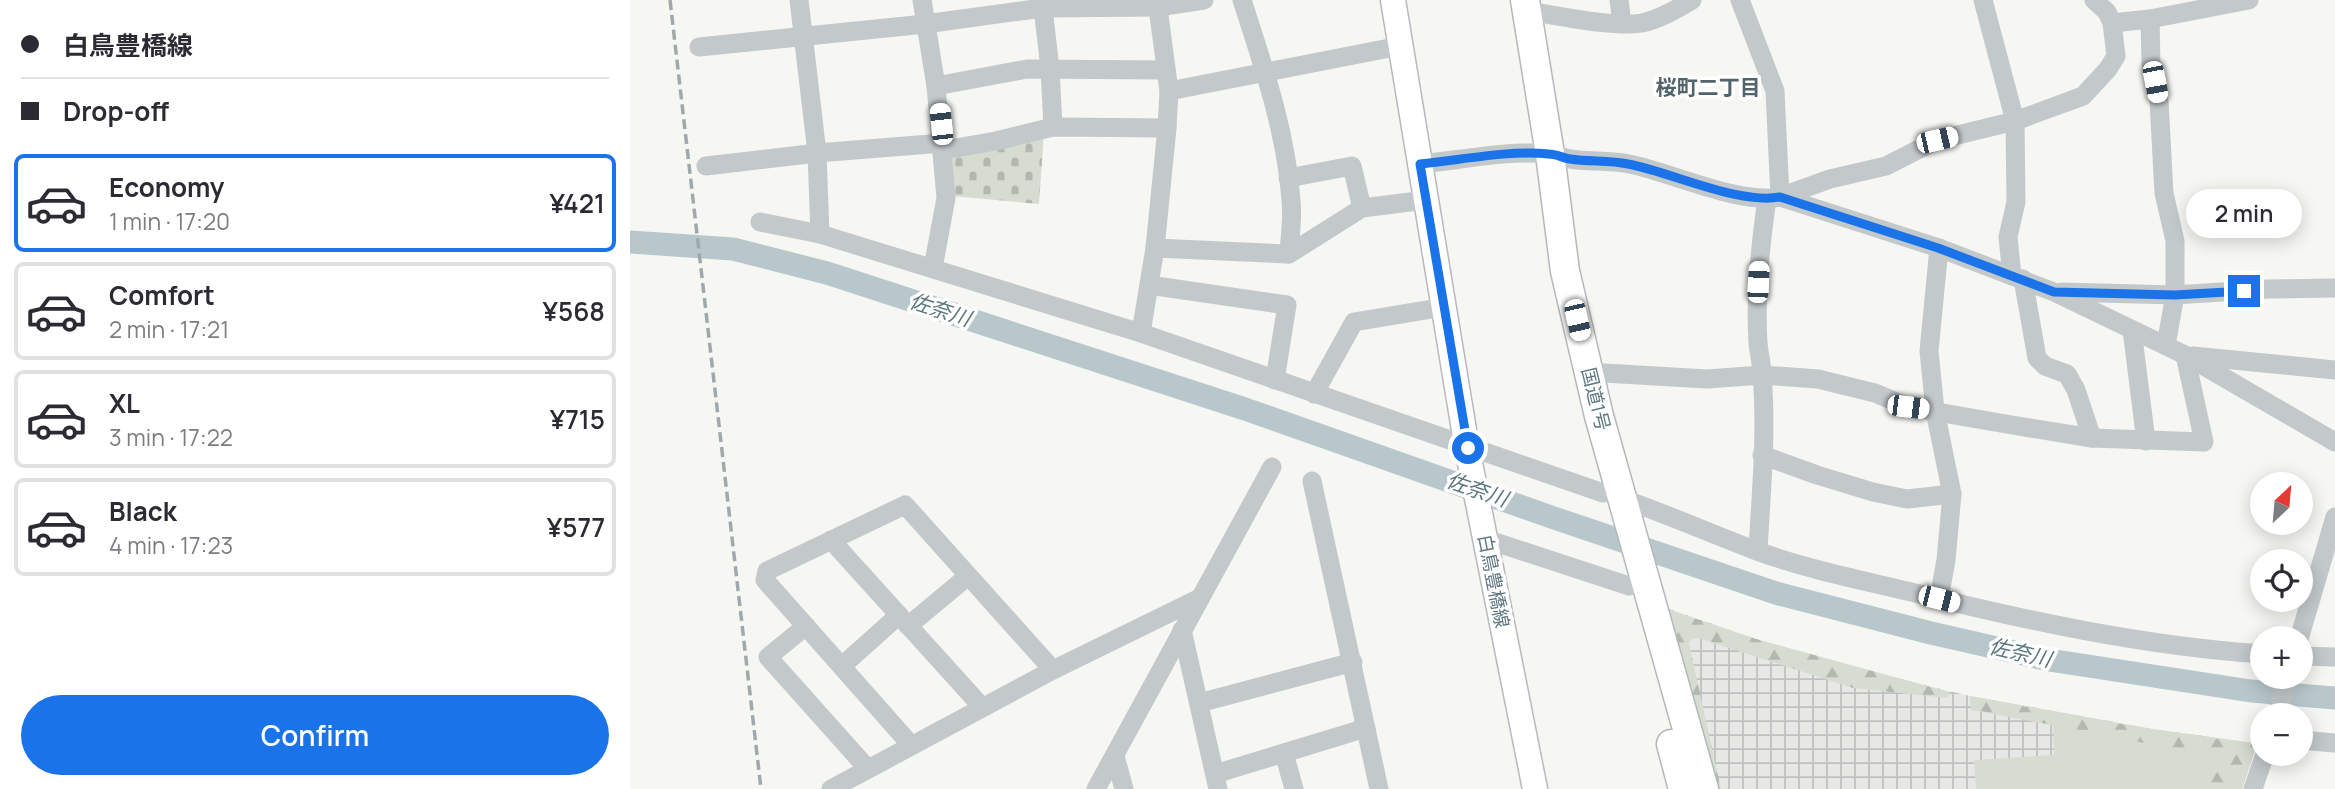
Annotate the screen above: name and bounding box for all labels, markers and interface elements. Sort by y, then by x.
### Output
text: 白鳥豊橋線 [63,27,193,63]
car [2141,59,2170,105]
district label: 桜町二丁目 [1656,73,1761,101]
text: Drop-off [63,93,169,129]
car [929,102,954,146]
car [1915,125,1960,155]
text: Economy [109,169,224,205]
icon: car [25,172,88,235]
text: ¥421 [550,185,605,221]
callout: 2 min [2186,190,2302,238]
text: 2 min [2215,197,2273,229]
text: 1 min · 17:20 [109,205,230,237]
car [1747,260,1770,304]
route end [2228,275,2260,307]
text: Comfort [109,277,215,313]
icon: car [25,280,88,343]
water label: 佐奈川 [906,286,976,333]
text: ¥568 [543,293,605,329]
car [1563,297,1592,343]
text: 2 min · 17:21 [109,313,229,345]
street label: 国道1号 [1576,365,1616,433]
text: XL [109,385,140,421]
icon: car [25,388,88,451]
car [1886,394,1931,420]
text: ¥715 [550,401,605,437]
text: 3 min · 17:22 [109,421,233,453]
route start [1452,432,1484,464]
water label: 佐奈川 [1443,466,1514,513]
north arrow [2250,472,2314,536]
map controls [2250,472,2313,766]
text: Black [109,493,177,529]
icon: car [25,496,88,559]
text: ¥577 [547,509,605,545]
text: 4 min · 17:23 [109,529,233,561]
street label: 白鳥豊橋線 [1472,532,1516,630]
button: locate [2250,549,2313,612]
car [1917,584,1962,614]
button: + [2250,626,2313,689]
water label: 佐奈川 [1986,631,2056,673]
button: Confirm [21,695,609,775]
button: − [2250,703,2313,766]

